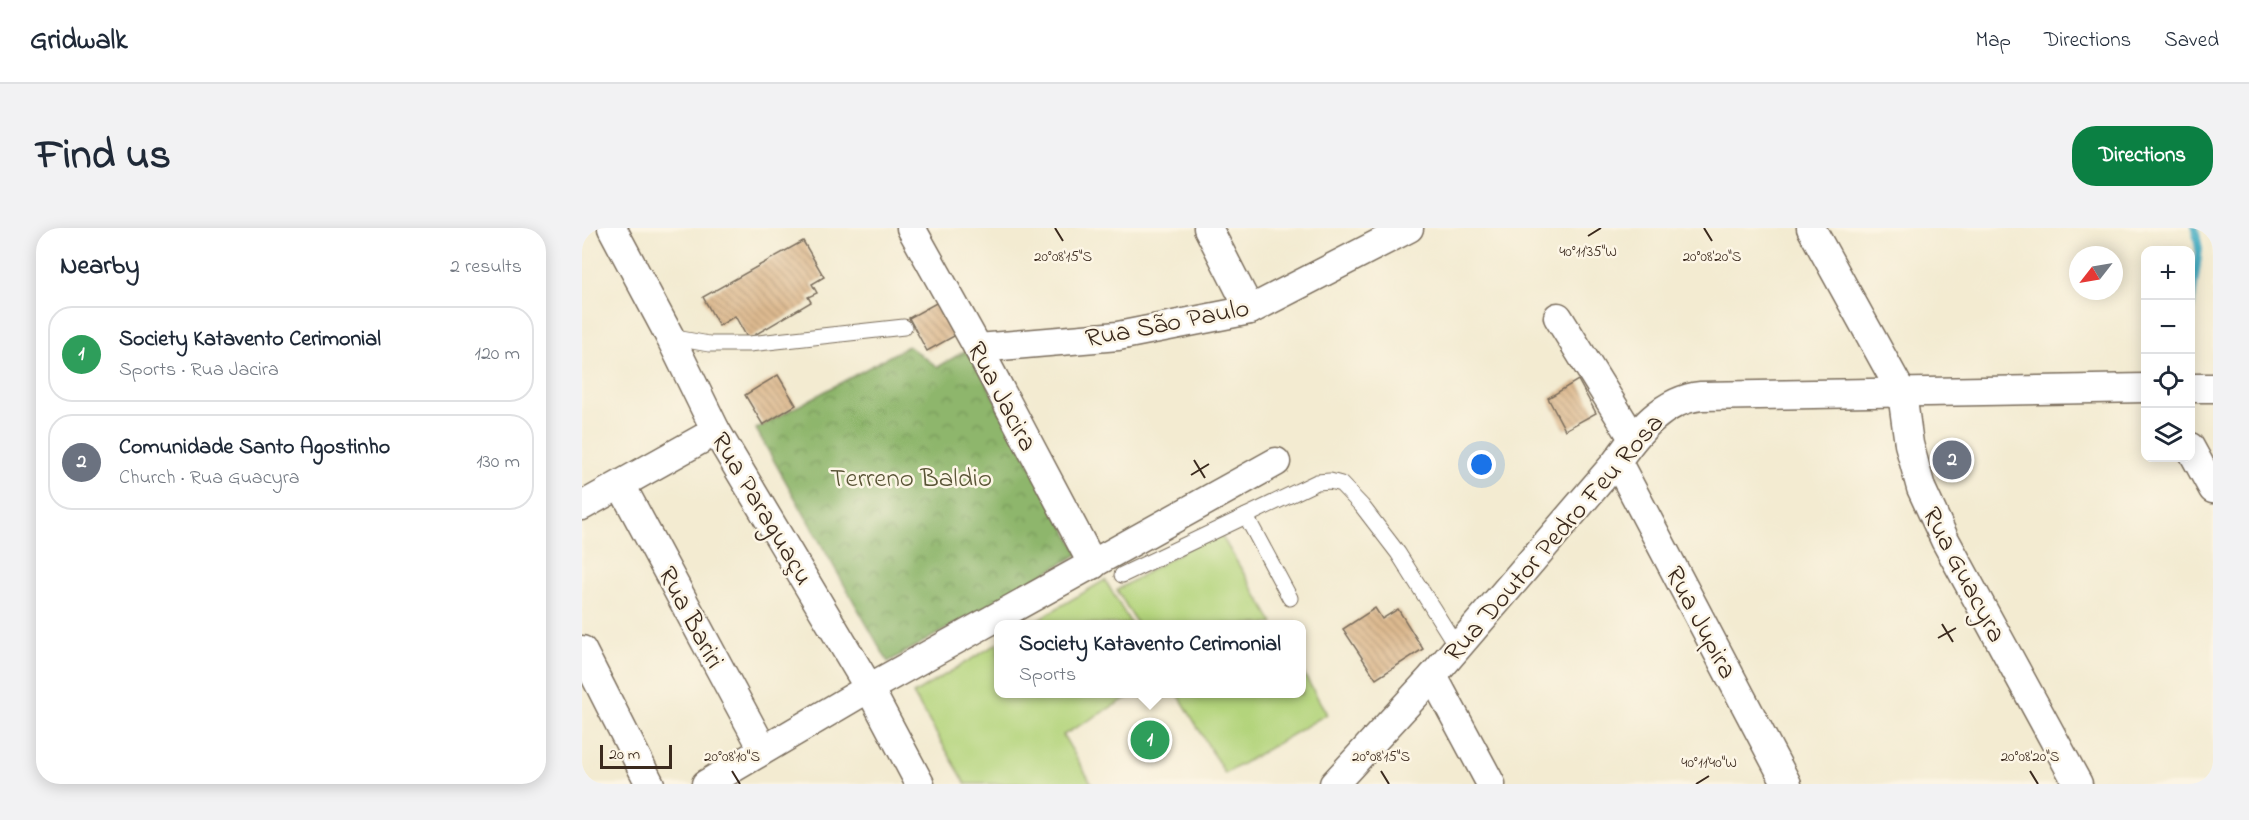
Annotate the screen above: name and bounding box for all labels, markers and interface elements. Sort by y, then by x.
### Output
text: Gridwalk [30,21,127,62]
text: Map [1975,26,2011,56]
text: Directions [2044,26,2131,56]
text: Saved [2164,26,2219,56]
text: Find us [36,126,171,187]
button: Directions [2072,126,2213,186]
text: 40°11'35"W [1559,241,1617,263]
text: 20°08'15"S [1034,246,1092,268]
text: 20°08'20"S [1683,246,1742,268]
north arrow [2069,246,2123,300]
map controls [2141,246,2195,462]
button: + [2141,246,2195,300]
text: Nearby [60,248,139,286]
text: 2 results [450,253,522,282]
street label: Rua São Paulo [1082,289,1253,359]
button: − [2141,300,2195,354]
text: Society Katavento Cerimonial [119,324,381,356]
street label: Rua Jacira [956,335,1046,459]
text: 1 [78,340,85,369]
text: 120 m [475,340,520,369]
button: locate [2141,354,2195,408]
text: Sports · Rua Jacira [119,356,279,385]
street label: Rua Doutor Pedro Feu Rosa [1436,406,1674,672]
button: layers [2141,408,2195,462]
street label: Rua Paraguaçu [700,425,822,593]
text: Comunidade Santo Agostinho [119,432,390,464]
pin: 2 [1932,438,1972,482]
text: 2 [77,448,86,477]
text: 130 m [476,448,520,477]
your location [1467,450,1496,479]
park label: Terreno Baldio [830,460,992,499]
text: Church · Rua Guacyra [119,464,300,493]
street label: Rua Guacyra [1911,500,2015,650]
street label: Rua Bariri [647,560,733,676]
street label: Rua Jupira [1654,560,1746,686]
popup [994,620,1306,698]
text: Society Katavento Cerimonial [1019,629,1281,661]
text: Sports [1019,661,1076,690]
pin: 1 [1130,718,1170,762]
scale bar [600,742,672,770]
text: 20 m [609,743,640,767]
text: 20°08'10"S [704,746,760,768]
text: 20°08'15"S [1352,746,1410,768]
text: 20°08'20"S [2001,746,2060,768]
text: 40°11'40"W [1681,752,1737,774]

